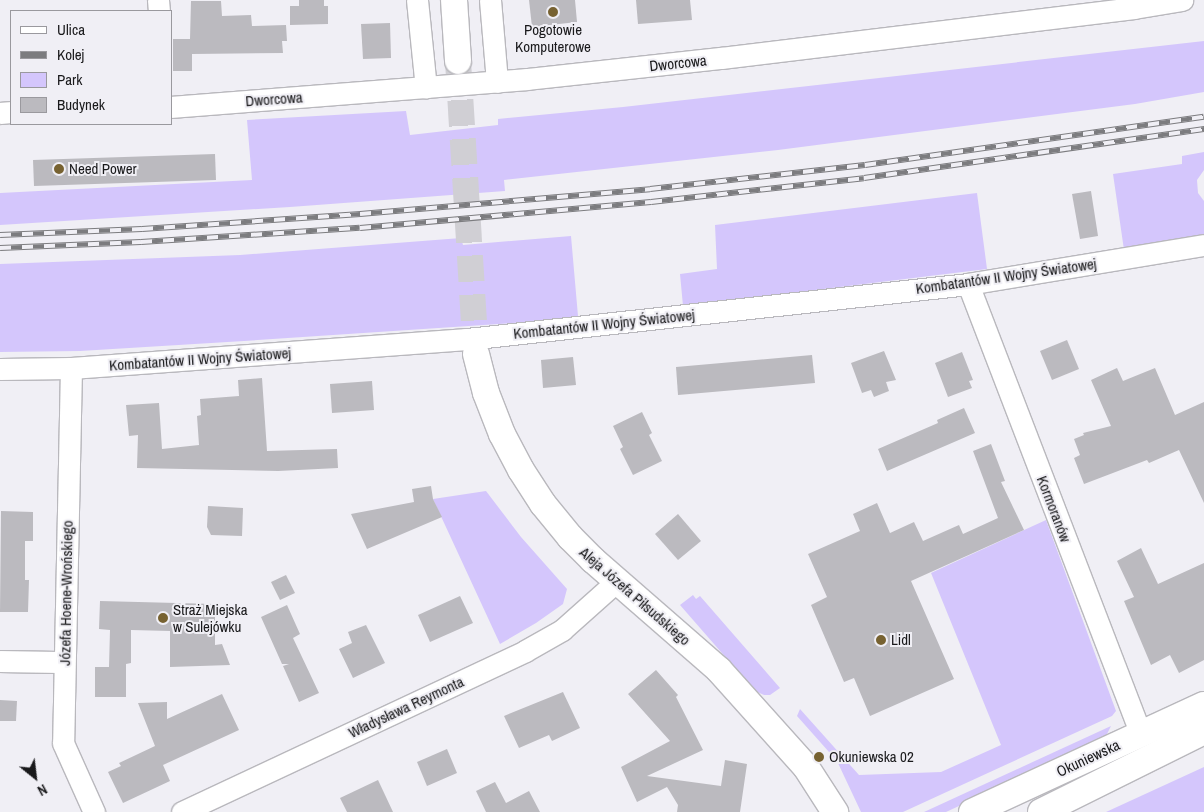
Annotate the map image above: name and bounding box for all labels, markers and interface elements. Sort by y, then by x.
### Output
marker: Pogotowie Komputerowe [547,6,559,18]
legend [10,10,172,125]
text: Ulica [57,19,85,40]
place label: Pogotowie Komputerowe [515,20,591,55]
text: Kolej [57,44,84,65]
street label: Dworcowa [649,51,707,75]
text: Park [57,69,82,90]
street label: Dworcowa [245,88,303,110]
text: Budynek [57,94,105,115]
place label: Need Power [69,160,137,178]
marker: Need Power [53,163,65,175]
street label: Kombatantów II Wojny Światowej [914,254,1098,298]
street label: Kombatantów II Wojny Światowej [512,306,696,342]
street label: Kombatantów II Wojny Światowej [108,344,292,374]
street label: Kormoranów [1033,473,1075,545]
street label: Józefa Hoene-Wrońskiego [56,520,76,666]
street label: Aleja Józefa Piłsudskiego [576,543,694,649]
place label: Straż Miejska w Sulejówku [173,600,248,635]
marker: Straż Miejska w Sulejówku [157,612,169,624]
place label: Lidl [891,631,911,649]
marker: Lidl [875,634,887,646]
street label: Władysława Reymonta [346,672,466,742]
street label: Okuniewska [1054,736,1122,780]
place label: Okuniewska 02 [829,748,914,766]
marker: Okuniewska 02 [813,751,825,763]
north arrow [10,752,60,802]
text: N [34,780,50,800]

